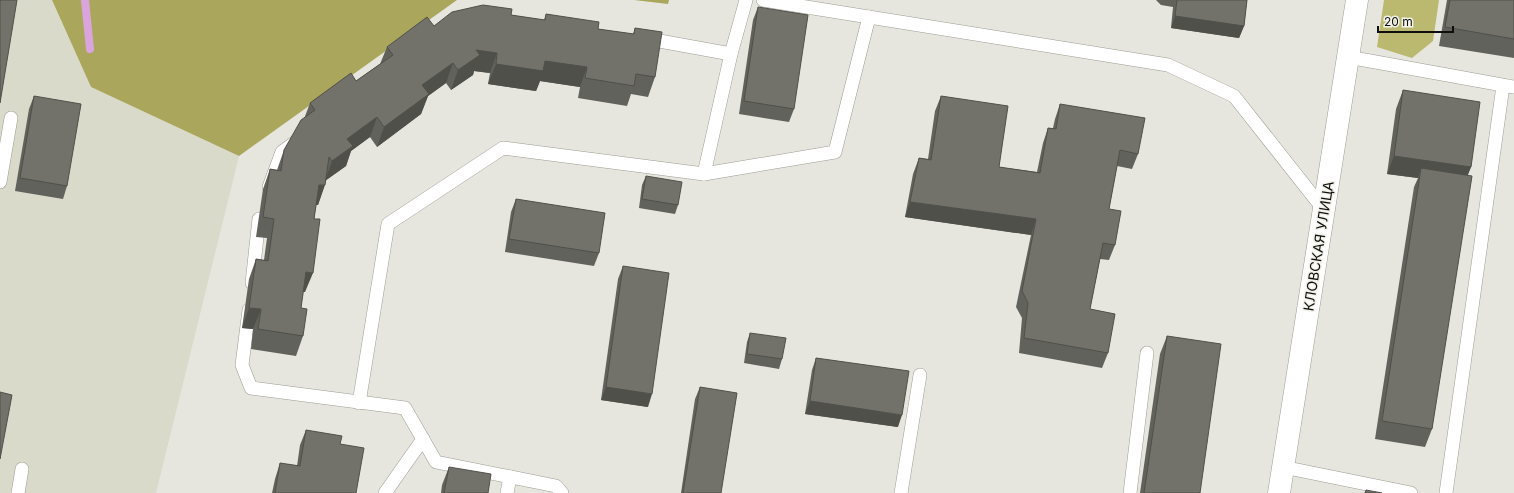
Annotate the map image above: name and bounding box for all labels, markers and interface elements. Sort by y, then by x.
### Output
scale bar [1378,8,1453,34]
text: 20 m [1384,14,1413,29]
street label: КЛОВСКАЯ УЛИЦА [1299,179,1337,312]

